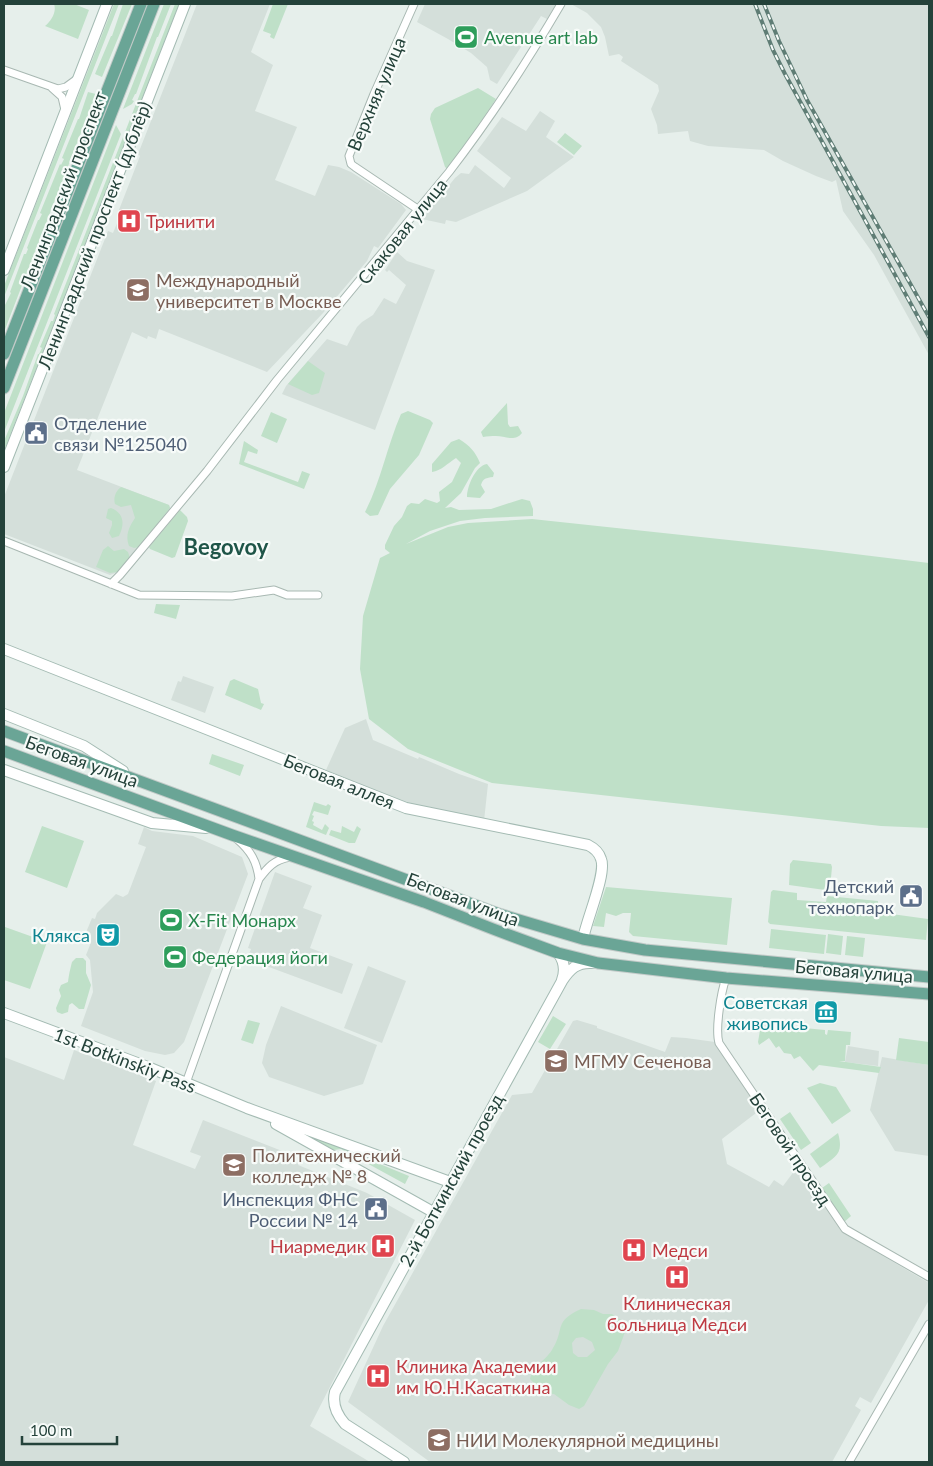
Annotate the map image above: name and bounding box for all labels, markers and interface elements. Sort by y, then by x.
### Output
sports icon: Avenue art lab [453,24,479,50]
place label: Avenue art lab [484,26,598,48]
street label: Верхняя улица [342,34,410,154]
street label: Ленинградский проспект [15,88,111,293]
street label: Ленинградский проспект (дублёр) [32,98,155,373]
street label: Скаковая улица [353,174,451,288]
hospital icon: Тринити [116,208,142,234]
place label: Тринити [146,210,215,232]
place label: Международный университет в Москве [156,269,342,312]
school or university icon: Международный университет в Москве [125,277,151,303]
place label: Отделение связи №125040 [54,412,187,455]
public building icon: Отделение связи №125040 [23,420,49,446]
district label: Begovoy [184,533,269,560]
street label: Беговая улица [23,730,141,792]
street label: Беговая аллея [280,749,398,813]
street label: Беговая улица [404,868,522,930]
place label: Детский технопарк [808,875,895,918]
public building icon: Детский технопарк [898,883,924,909]
sports icon: X-Fit Монарх [158,907,184,933]
place label: X-Fit Монарх [188,909,296,931]
theatre icon: Клякса [95,922,121,948]
place label: Клякса [32,924,90,946]
sports icon: Федерация йоги [162,944,188,970]
place label: Федерация йоги [192,946,328,968]
street label: Беговая улица [794,955,914,987]
place label: Советская живопись [723,991,808,1034]
museum icon: Советская живопись [813,999,839,1025]
street label: 1st Botkinskiy Pass [51,1023,199,1097]
school or university icon: МГМУ Сеченова [543,1048,569,1074]
place label: МГМУ Сеченова [574,1050,711,1072]
street label: Беговой проезд [745,1089,837,1209]
street label: 2-й Боткинский проезд [394,1090,508,1270]
place label: Политехнический колледж № 8 [252,1144,401,1187]
school or university icon: Политехнический колледж № 8 [221,1152,247,1178]
place label: Инспекция ФНС России № 14 [222,1188,358,1231]
public building icon: Инспекция ФНС России № 14 [363,1196,389,1222]
hospital icon: Ниармедик [370,1233,396,1259]
place label: Ниармедик [270,1235,367,1257]
hospital icon: Медси [621,1237,647,1263]
place label: Медси [652,1239,708,1261]
hospital icon: Клиническая больница Медси [664,1264,690,1290]
place label: Клиническая больница Медси [607,1292,747,1335]
place label: Клиника Академии им Ю.Н.Касаткина [396,1355,557,1398]
hospital icon: Клиника Академии им Ю.Н.Касаткина [365,1363,391,1389]
scale bar [22,1414,118,1446]
text: 100 m [30,1421,72,1439]
school or university icon: НИИ Молекулярной медицины [426,1427,452,1453]
place label: НИИ Молекулярной медицины [456,1429,719,1451]

